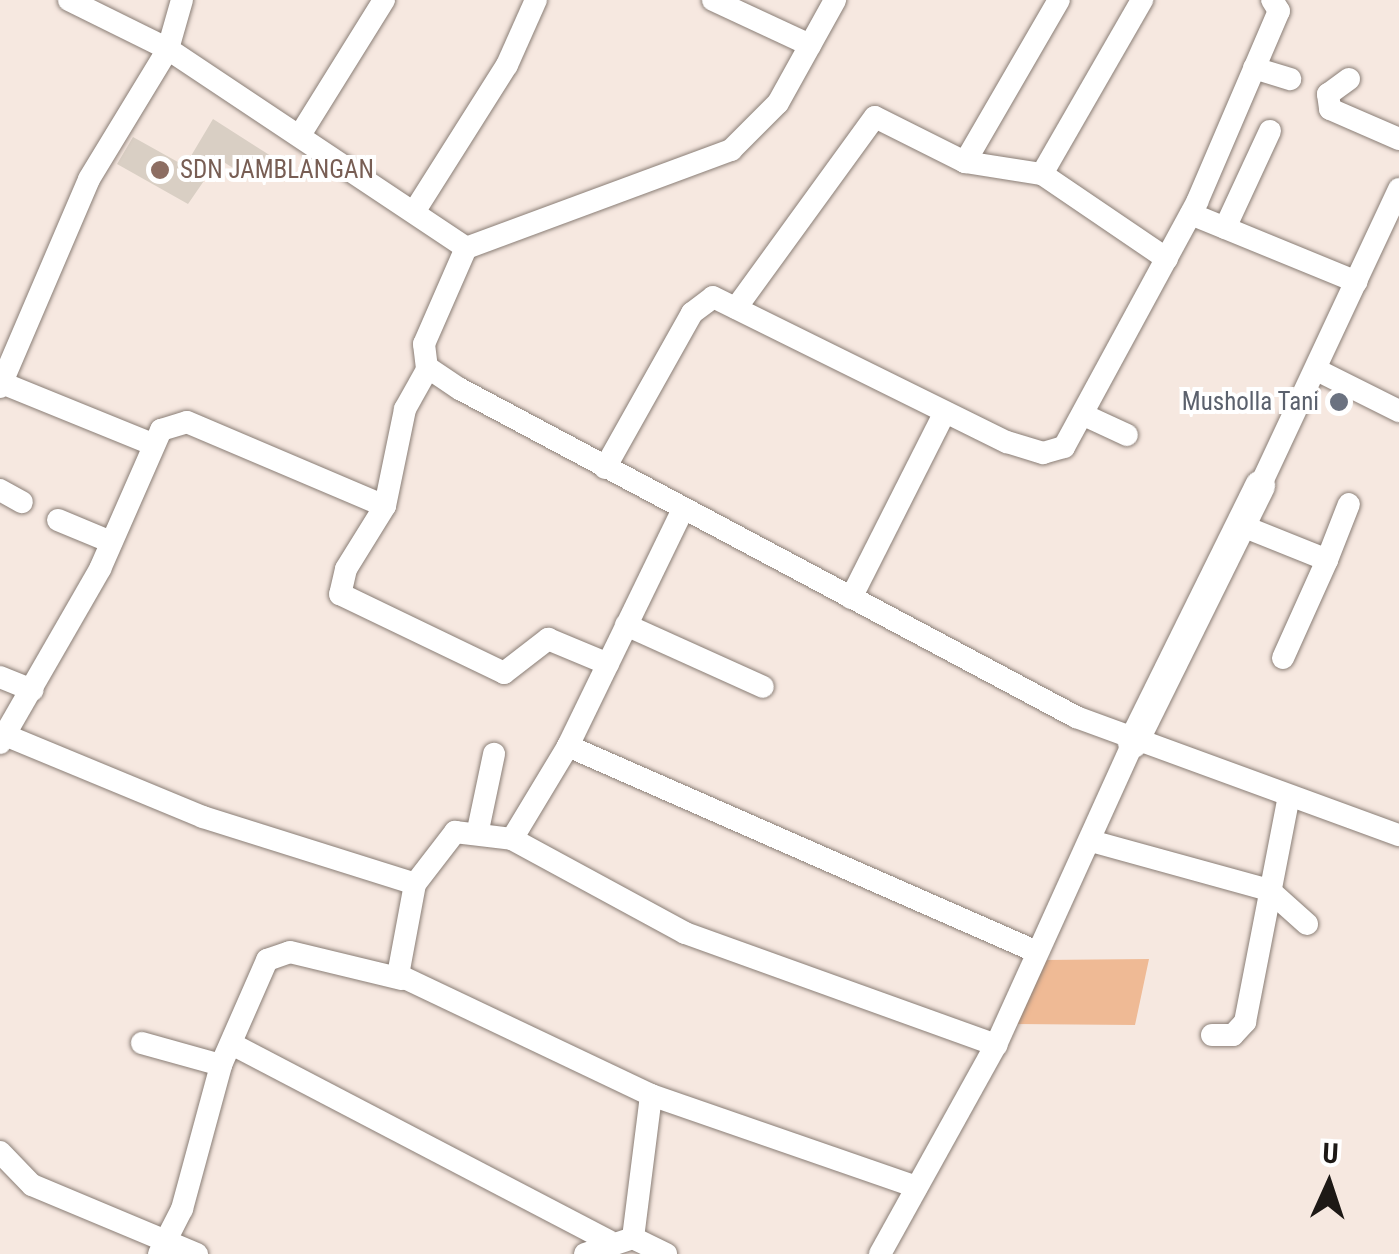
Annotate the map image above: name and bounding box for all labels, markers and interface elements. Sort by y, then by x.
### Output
place label: SDN JAMBLANGAN [180,155,374,185]
marker: SDN JAMBLANGAN [149,159,171,181]
place label: Musholla Tani [1181,387,1319,417]
marker: Musholla Tani [1328,391,1350,413]
north arrow [1279,1134,1379,1234]
text: U [1322,1137,1339,1170]

